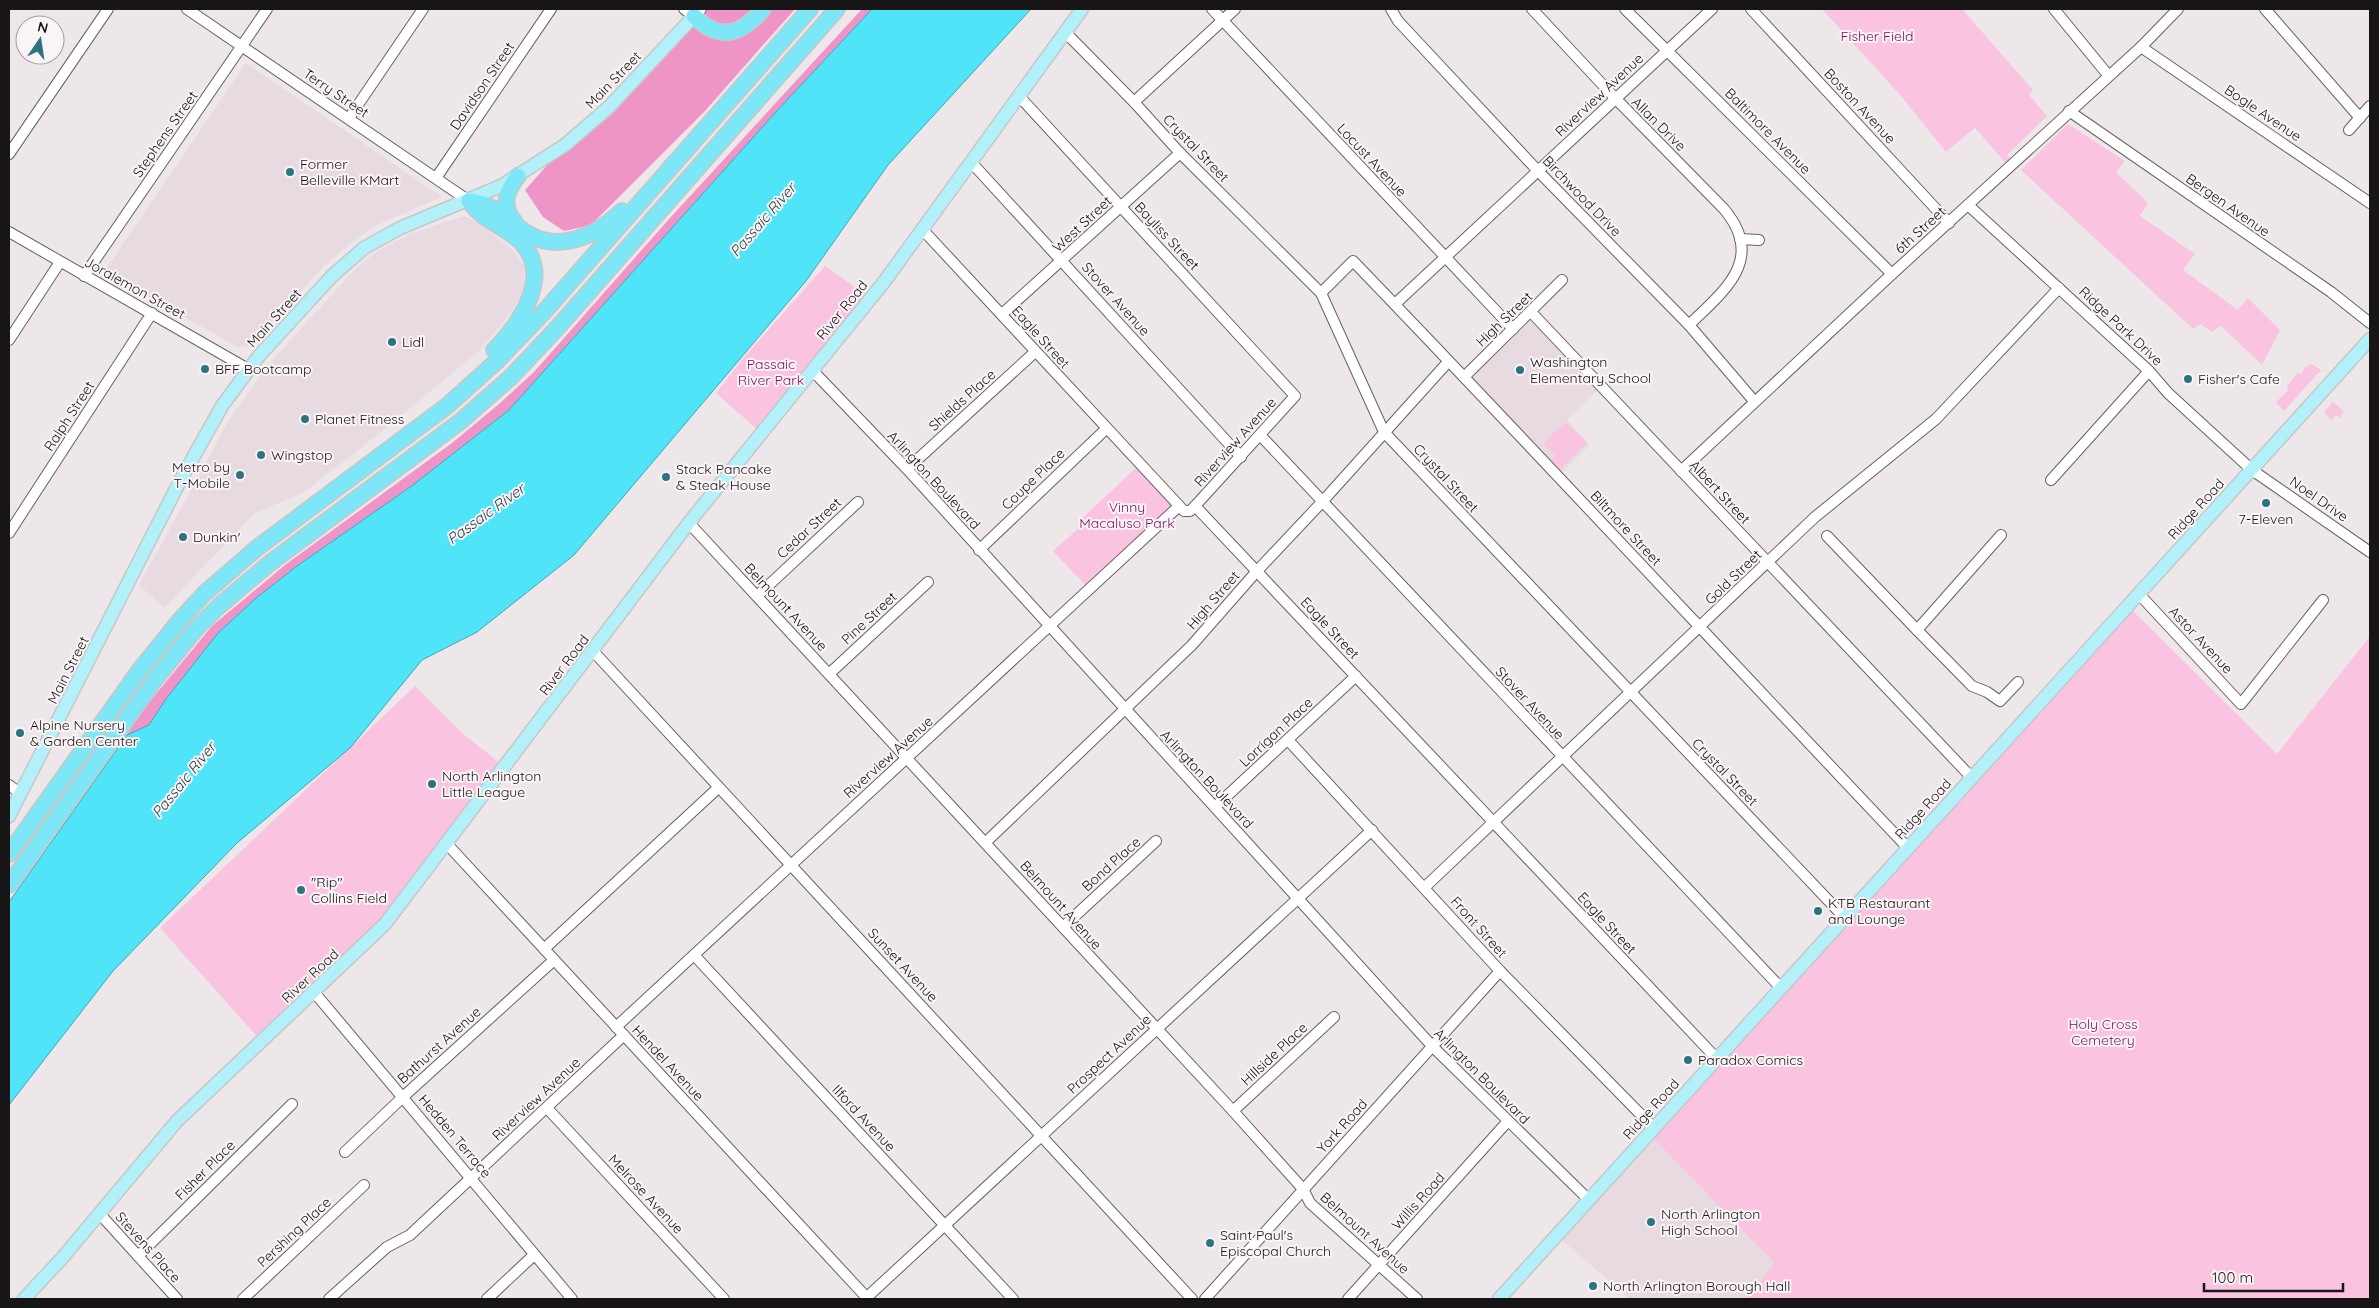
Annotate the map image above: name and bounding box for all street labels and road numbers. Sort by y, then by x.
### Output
street label: Davidson Street [446,38,518,134]
street label: Main Street [581,47,645,113]
street label: Riverview Avenue [1551,49,1647,141]
street label: Terry Street [300,64,373,122]
street label: Boston Avenue [1820,64,1900,148]
street label: Bogle Avenue [2221,81,2305,145]
street label: Baltimore Avenue [1721,84,1815,178]
street label: Stephens Street [129,87,202,181]
street label: Allan Drive [1628,93,1690,155]
street label: Crystal Street [1159,110,1233,186]
street label: Locust Avenue [1333,119,1411,201]
street label: Birchwood Drive [1539,152,1625,240]
street label: Bergen Avenue [2183,169,2274,241]
street label: West Street [1049,192,1116,256]
street label: Bayliss Street [1131,198,1203,274]
street label: 6th Street [1891,202,1949,258]
street label: Joralemon Street [81,253,189,323]
street label: Stover Avenue [1078,258,1154,340]
street label: River Road [812,277,872,343]
street label: Ridge Park Drive [2075,283,2167,370]
street label: Main Street [243,285,305,351]
street label: High Street [1472,287,1536,350]
street label: Eagle Street [1008,302,1074,372]
street label: Shields Place [925,365,999,435]
street label: Ralph Street [40,377,98,454]
street label: Riverview Avenue [1190,393,1280,490]
street label: Arlington Boulevard [884,427,984,533]
street label: Crystal Street [1410,440,1483,516]
street label: Coupe Place [998,444,1068,514]
street label: Albert Street [1686,456,1754,528]
street label: Noel Drive [2286,472,2352,526]
street label: Ridge Road [2164,475,2228,543]
street label: Biltmore Street [1587,487,1666,570]
street label: Cedar Street [773,493,845,562]
street label: Gold Street [1701,545,1765,608]
street label: Belmount Avenue [741,559,832,655]
street label: High Street [1183,567,1244,633]
street label: Pine Street [837,588,901,648]
street label: Eagle Street [1297,593,1363,663]
street label: Astor Avenue [2165,602,2237,678]
street label: River Road [535,631,593,699]
street label: Main Street [43,633,93,707]
street label: Stover Avenue [1492,663,1568,743]
street label: Lorrigan Place [1235,693,1317,771]
street label: Riverview Avenue [840,712,937,802]
street label: Arlington Boulevard [1157,726,1257,832]
street label: Crystal Street [1688,734,1762,810]
street label: Ridge Road [1891,775,1955,843]
street label: Bond Place [1078,833,1144,895]
street label: Belmount Avenue [1016,857,1106,953]
street label: Eagle Street [1574,888,1640,958]
street label: Front Street [1447,893,1511,962]
street label: Sunset Avenue [864,924,942,1006]
street label: River Road [278,945,342,1007]
street label: Bathurst Avenue [393,1003,485,1087]
street label: Prospect Avenue [1063,1010,1155,1098]
street label: Hillside Place [1237,1019,1311,1089]
street label: Hendel Avenue [628,1021,708,1105]
street label: Arlington Boulevard [1430,1024,1534,1128]
street label: Riverview Avenue [488,1053,584,1145]
street label: Ridge Road [1619,1075,1683,1143]
street label: Ilford Avenue [828,1081,900,1155]
street label: Hedden Terrace [415,1090,495,1182]
street label: York Road [1313,1095,1371,1157]
street label: Fisher Place [171,1136,239,1204]
street label: Melrose Avenue [604,1150,688,1238]
street label: Willis Road [1388,1169,1448,1233]
street label: Belmount Avenue [1317,1188,1413,1278]
street label: Pershing Place [253,1193,335,1271]
street label: Stevens Place [111,1208,185,1286]

